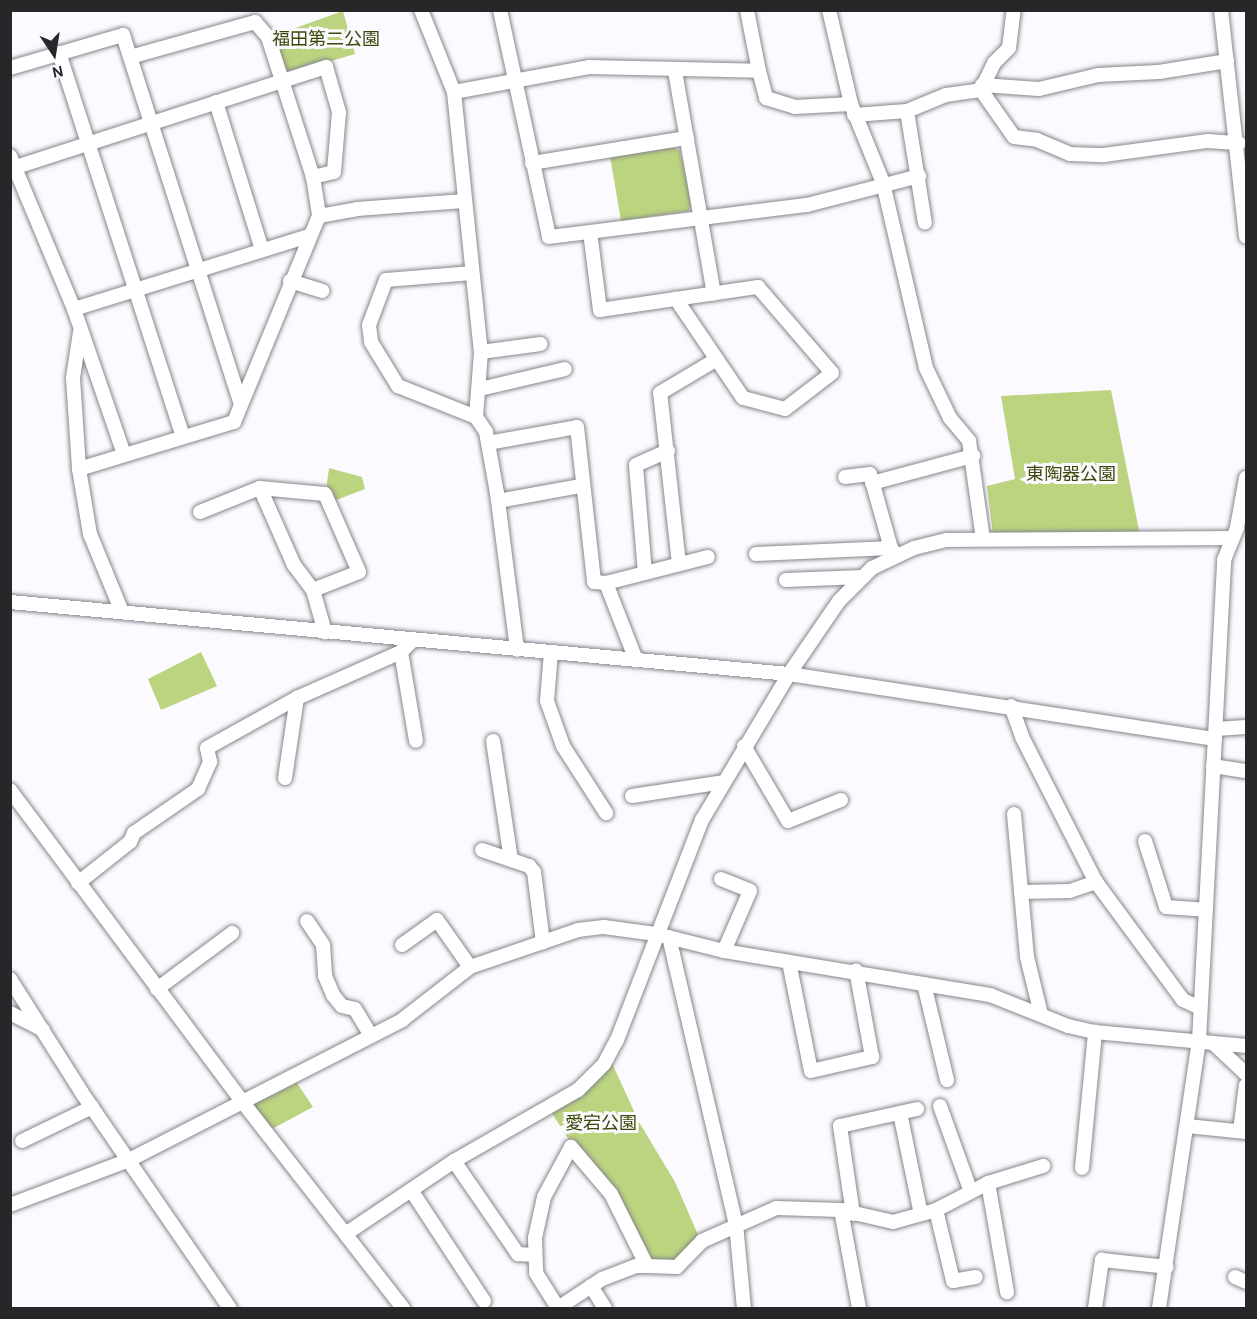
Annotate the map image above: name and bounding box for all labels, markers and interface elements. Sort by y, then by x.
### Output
north arrow [24,24,84,84]
park label: 福田第二公園 [272,28,380,50]
text: N [50,62,65,83]
park label: 東陶器公園 [1026,463,1116,485]
park label: 愛宕公園 [565,1112,637,1134]

